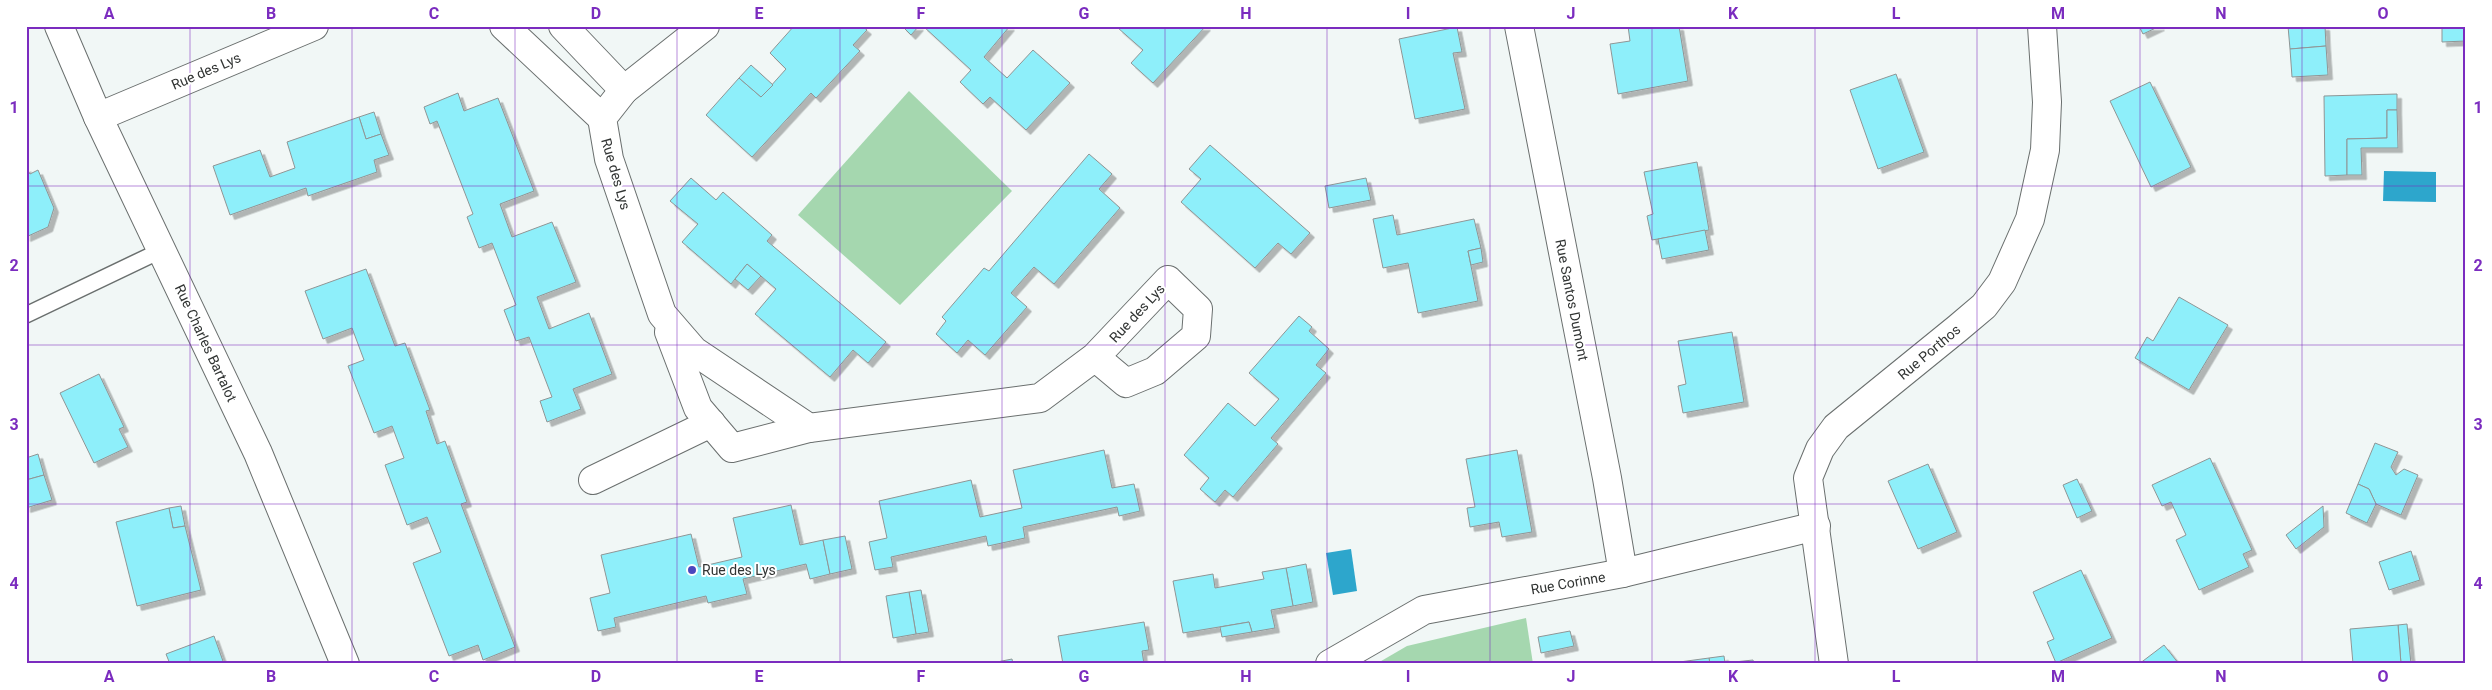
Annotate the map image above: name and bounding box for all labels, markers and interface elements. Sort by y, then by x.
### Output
text: A [104,4,115,23]
text: B [266,4,276,23]
text: C [429,4,439,23]
text: D [591,4,601,23]
text: E [755,4,764,23]
text: F [917,4,926,23]
text: G [1079,4,1090,23]
text: H [1240,4,1252,23]
text: I [1406,4,1410,23]
text: J [1567,4,1575,23]
text: K [1728,4,1739,23]
text: L [1892,4,1901,23]
text: M [2051,4,2065,23]
text: N [2215,4,2227,23]
text: O [2377,4,2389,23]
street label: Rue des Lys [169,49,243,93]
text: 1 [9,98,19,117]
text: 1 [2473,98,2483,117]
street label: Rue des Lys [598,136,634,212]
street label: Rue Santos Dumont [1552,238,1592,363]
text: 2 [9,256,19,275]
text: 2 [2473,256,2483,275]
street label: Rue des Lys [1106,281,1168,345]
street label: Rue Charles Bartalot [172,282,240,405]
street label: Rue Porthos [1895,321,1963,383]
text: 3 [9,415,19,434]
text: 3 [2473,415,2483,434]
place label: Rue des Lys [702,562,776,578]
marker: Rue des Lys [686,564,698,576]
street label: Rue Corinne [1529,569,1607,597]
text: 4 [9,574,19,593]
text: 4 [2473,574,2483,593]
text: A [104,667,115,686]
text: B [266,667,276,686]
text: C [429,667,439,686]
text: D [591,667,601,686]
text: E [755,667,764,686]
text: F [917,667,926,686]
text: G [1079,667,1090,686]
text: H [1240,667,1252,686]
text: I [1406,667,1410,686]
text: J [1567,667,1575,686]
text: K [1728,667,1739,686]
text: L [1892,667,1901,686]
text: M [2051,667,2065,686]
text: N [2215,667,2227,686]
text: O [2377,667,2389,686]

